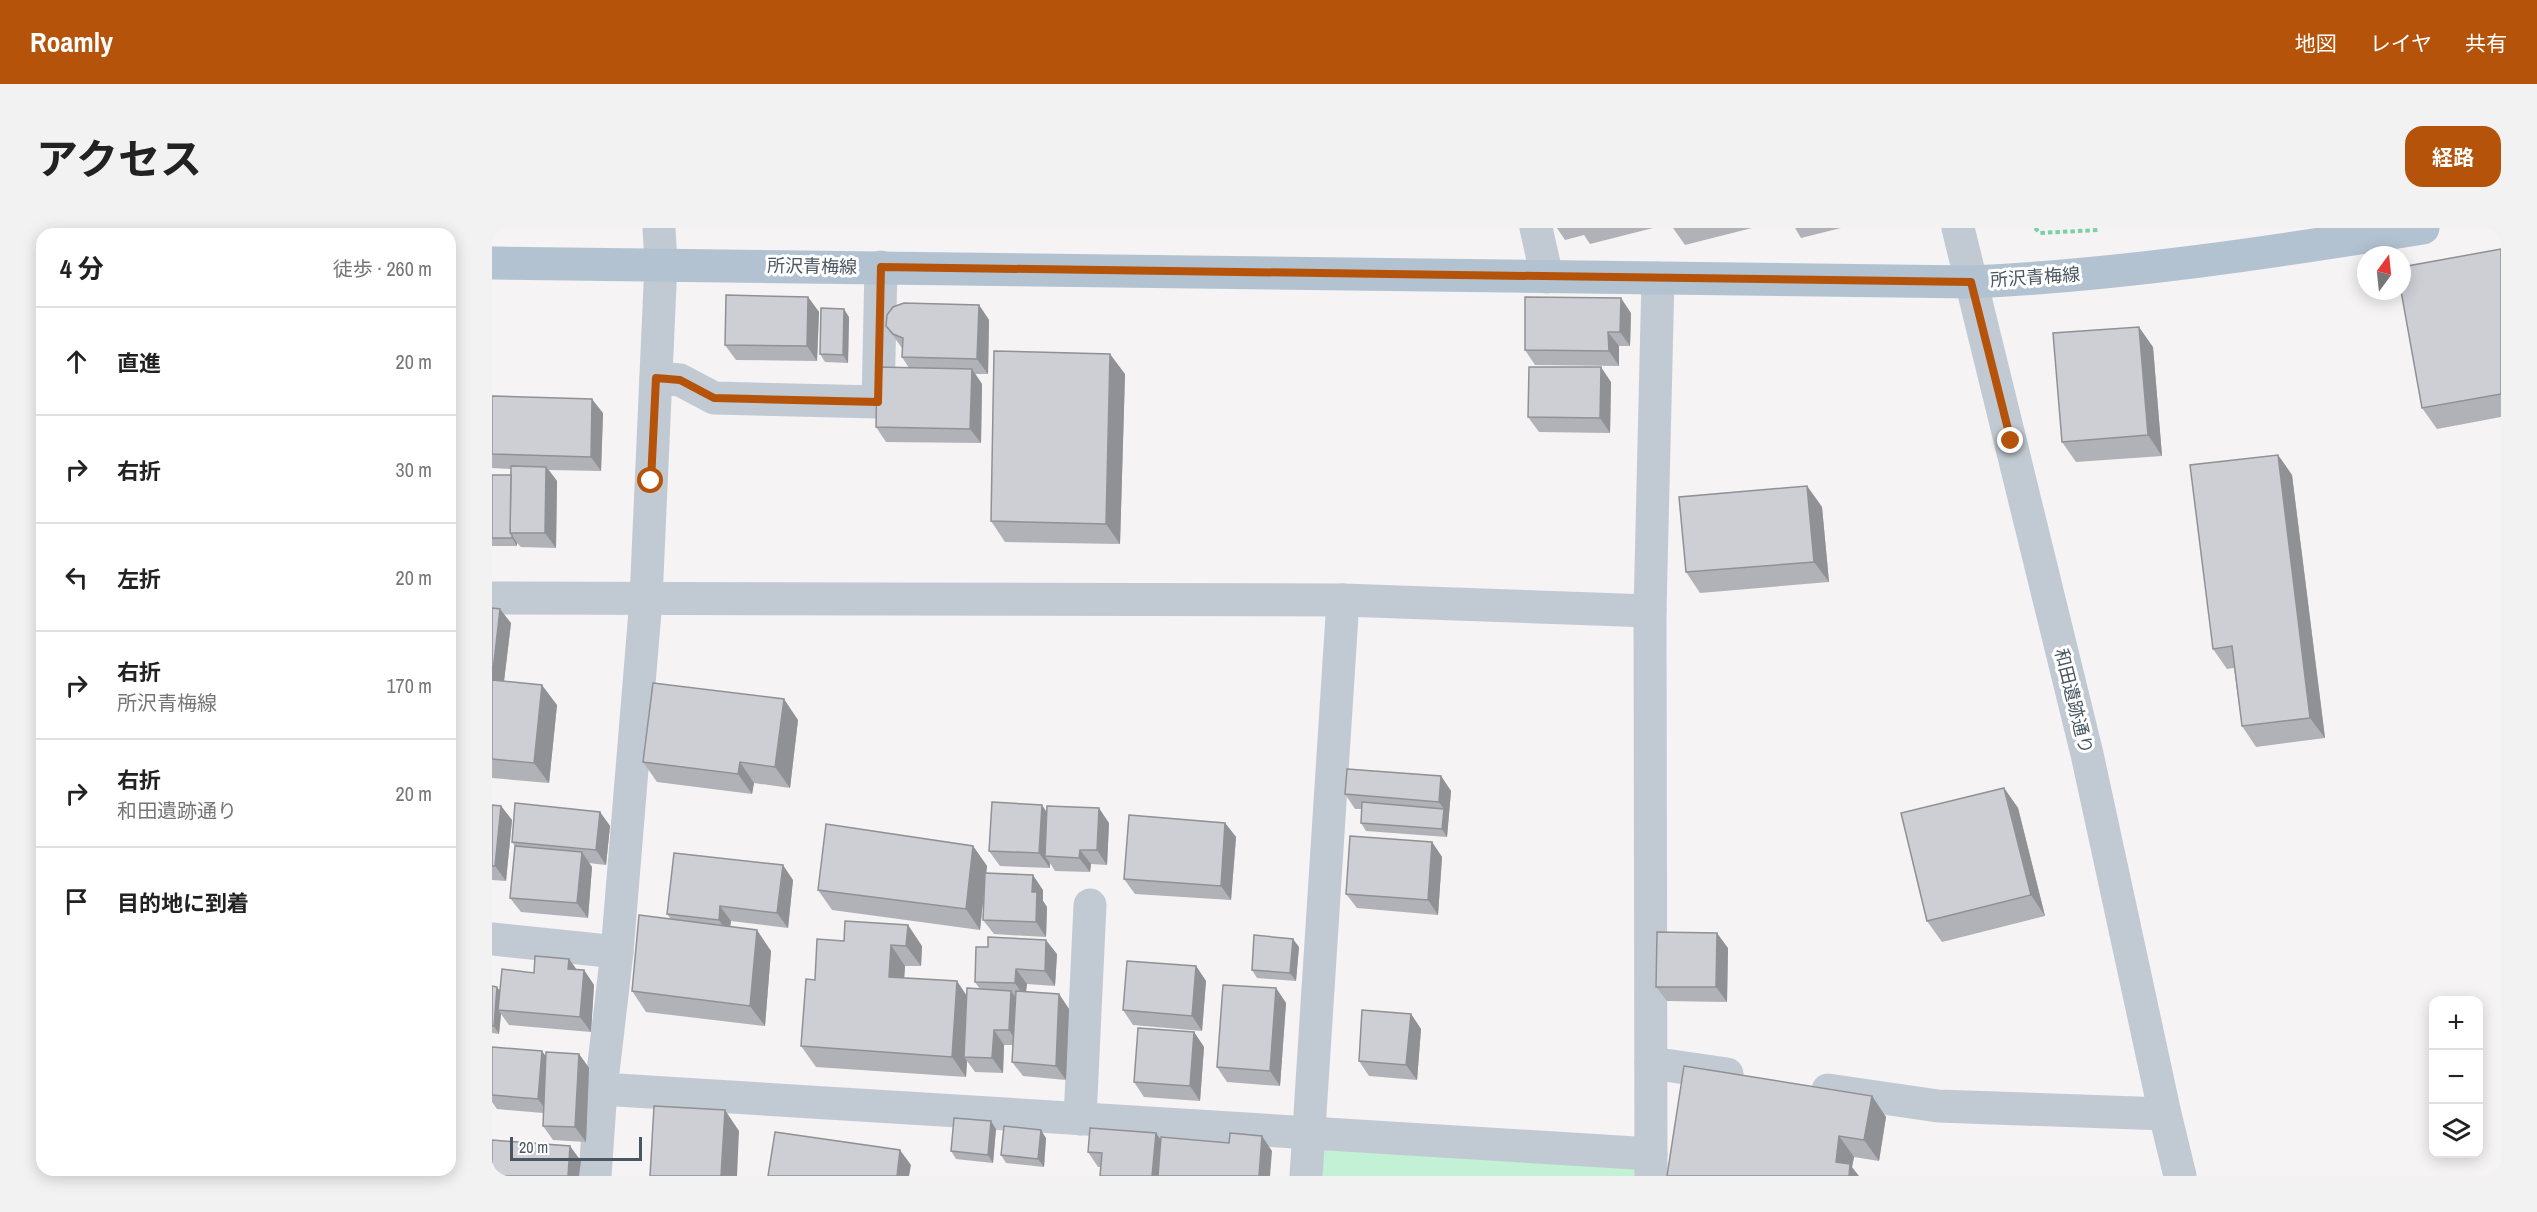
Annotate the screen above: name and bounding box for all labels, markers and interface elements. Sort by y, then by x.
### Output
text: Roamly [30,23,113,61]
text: 地図 [2295,29,2337,58]
text: レイヤ [2370,29,2432,58]
text: 共有 [2465,29,2507,58]
button: 経路 [2405,126,2501,187]
text: アクセス [36,131,202,187]
north arrow [2357,246,2411,300]
text: 4 分 [60,251,104,286]
street label: 所沢青梅線 [767,253,857,279]
text: 徒歩 · 260 m [333,255,432,282]
street label: 所沢青梅線 [1989,261,2081,293]
icon: ahead [60,345,93,378]
text: 直進 [117,348,161,378]
text: 20 m [396,348,432,375]
route end [1997,427,2023,453]
icon: right [60,453,93,486]
text: 右折 [117,456,161,486]
text: 30 m [396,456,432,483]
route start [637,467,663,493]
icon: left [60,561,93,594]
text: 左折 [117,564,161,594]
text: 20 m [396,564,432,591]
street label: 和田遺跡通り [2049,646,2099,756]
text: 右折 [117,657,161,687]
icon: right [60,669,93,702]
text: 170 m [386,672,432,699]
text: 所沢青梅線 [117,689,217,716]
text: 右折 [117,765,161,795]
icon: right [60,777,93,810]
text: 20 m [396,780,432,807]
text: 和田遺跡通り [117,797,237,824]
icon: arrive [60,885,93,918]
text: 目的地に到着 [117,888,249,918]
map controls [2429,996,2483,1158]
button: + [2429,996,2483,1050]
button: − [2429,1050,2483,1104]
button: layers [2429,1104,2483,1158]
scale bar [510,1134,642,1162]
text: 20 m [519,1136,548,1158]

